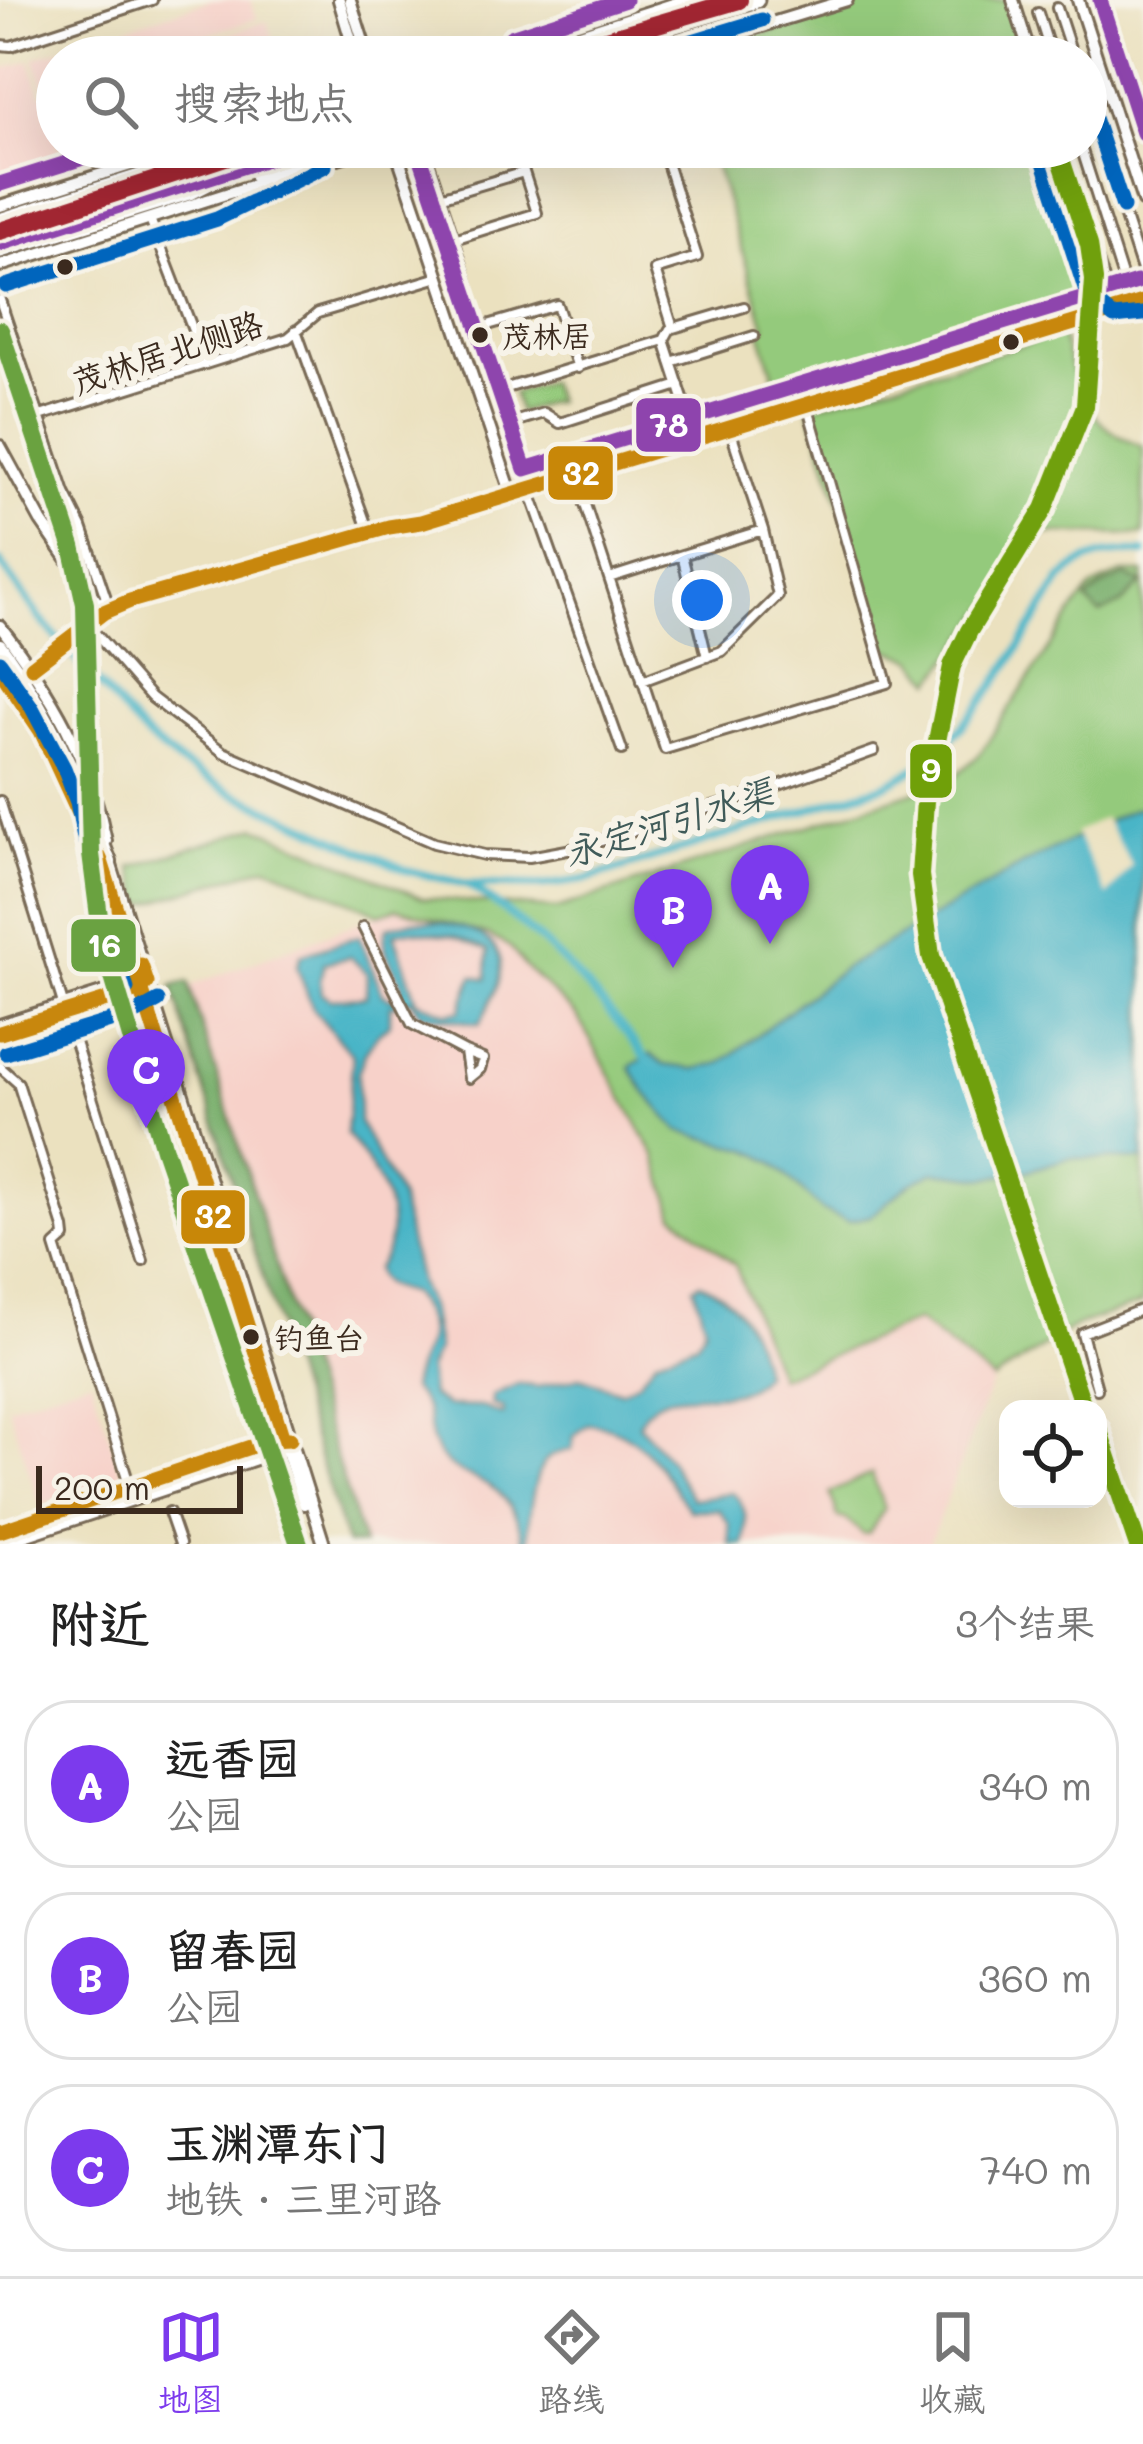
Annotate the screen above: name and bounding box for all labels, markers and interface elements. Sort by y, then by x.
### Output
search box [36,36,1107,168]
icon: search [78,69,144,135]
text: 搜索地点 [174,72,354,130]
unlabelled marker [54,256,76,278]
street label: 茂林居北侧路 [66,300,268,402]
place label: 茂林居 [502,315,592,355]
marker: 茂林居 [469,324,491,346]
unlabelled marker [1000,331,1022,353]
line badge: 78 [634,396,703,454]
text: 78 [650,402,688,445]
line badge: 32 [546,444,615,502]
text: 32 [562,450,600,493]
your location [672,570,732,630]
line badge: 9 [908,742,954,800]
text: 9 [921,747,941,790]
water label: 永定河引水渠 [558,766,781,875]
pin: A [731,845,809,944]
pin: B [634,869,712,968]
line badge: 16 [69,917,138,974]
text: 16 [87,922,121,965]
pin: C [107,1029,185,1128]
line badge: 32 [179,1188,247,1246]
text: 32 [194,1193,232,1236]
place label: 钓鱼台 [274,1317,364,1357]
marker: 钓鱼台 [240,1326,262,1348]
map controls [999,1400,1107,1508]
button: locate [999,1400,1107,1508]
scale bar [36,1460,243,1513]
text: 200 m [54,1465,150,1508]
text: 附近 [48,1588,150,1655]
text: 3个结果 [955,1596,1095,1647]
text: 远香园 [165,1728,300,1786]
text: A [76,1759,104,1810]
text: 340 m [979,1759,1092,1810]
text: 公园 [165,1788,243,1839]
text: 留春园 [165,1920,300,1978]
text: B [77,1951,103,2002]
text: 360 m [978,1951,1092,2002]
text: 公园 [165,1980,243,2031]
text: 玉渊潭东门 [165,2112,390,2170]
text: C [76,2143,104,2194]
text: 740 m [980,2143,1092,2194]
text: 地铁 · 三里河路 [165,2172,441,2223]
tab: 地图 [158,2304,224,2420]
tab: 路线 [539,2304,605,2420]
tab: 收藏 [920,2304,986,2420]

